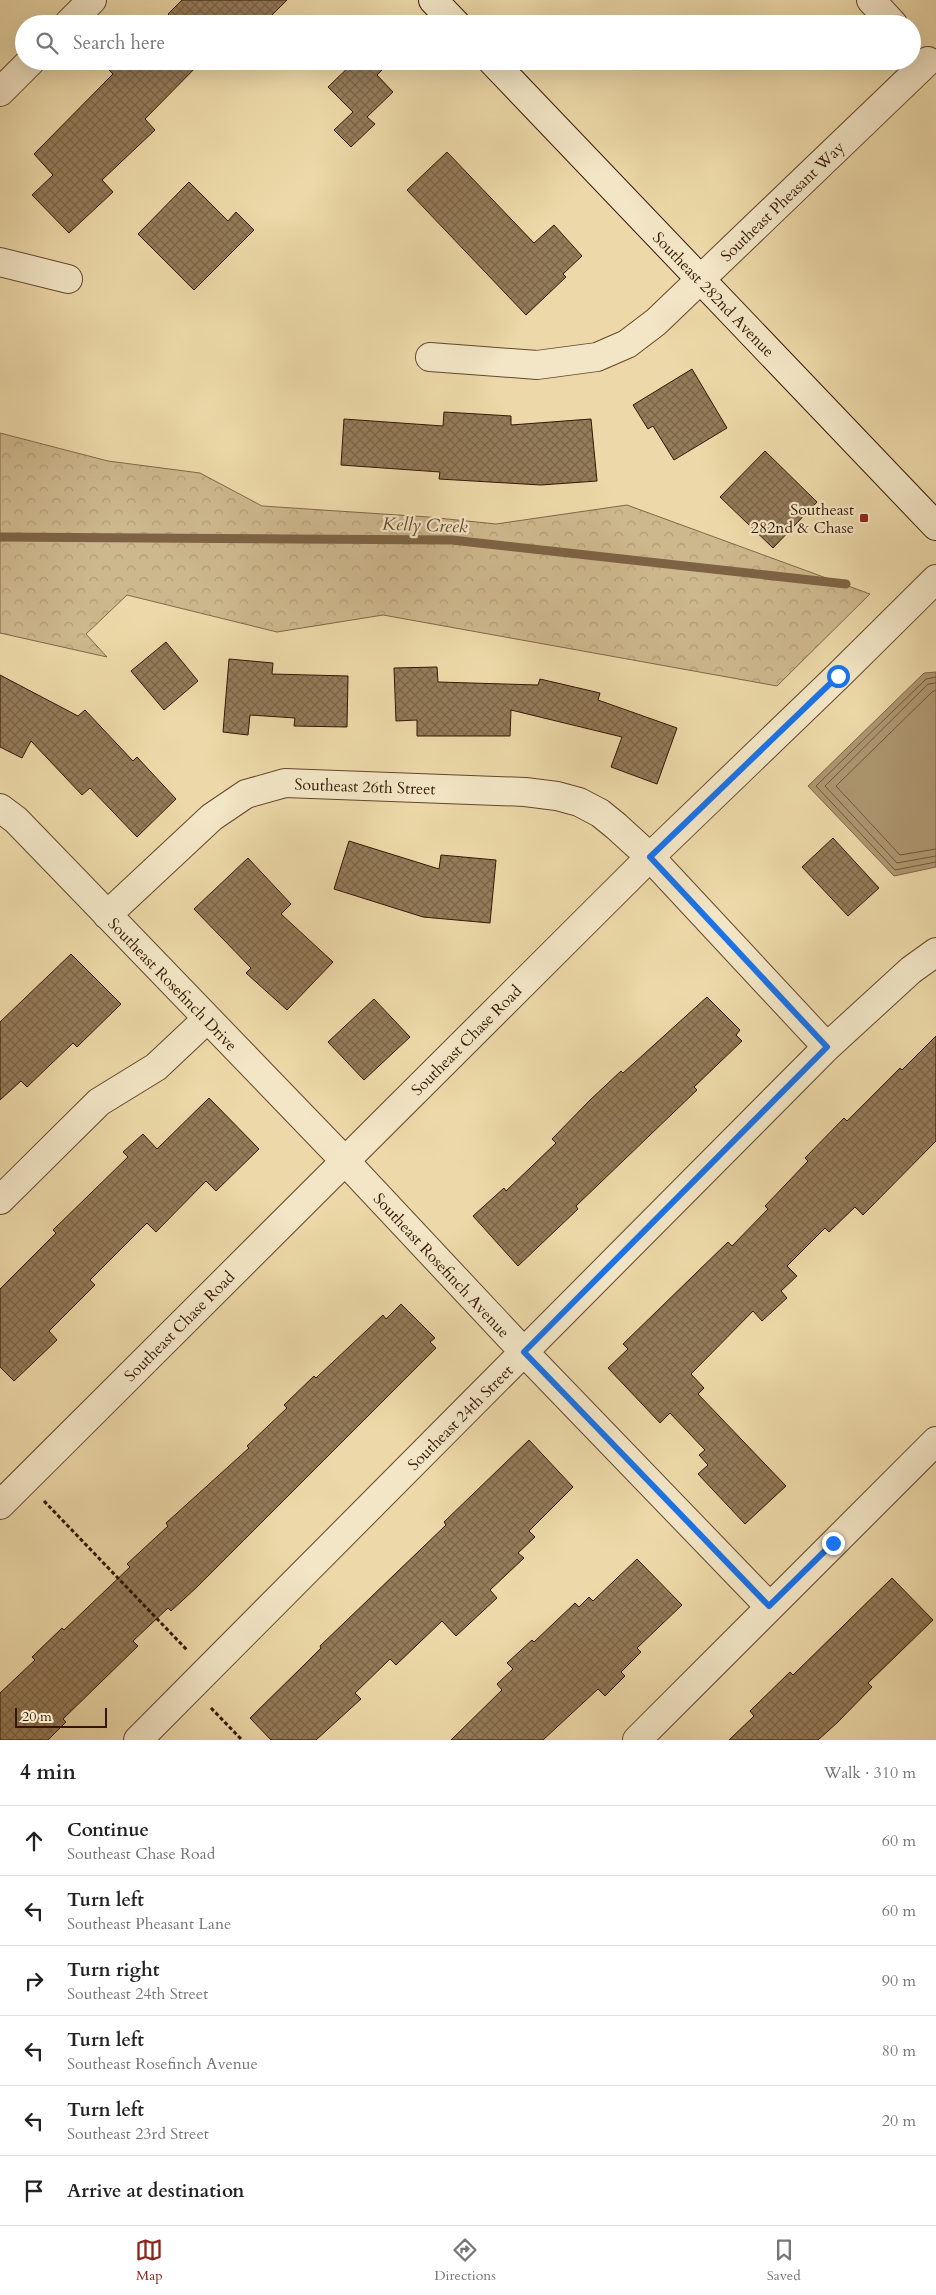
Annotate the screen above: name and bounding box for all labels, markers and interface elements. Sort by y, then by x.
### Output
search box [15,15,921,70]
icon: search [33,29,61,57]
text: Search here [73,30,165,56]
street label: Southeast Pheasant Way [716,136,850,267]
street label: Southeast 282nd Avenue [648,227,779,362]
place label: Southeast 282nd & Chase [751,499,854,539]
water label: Kelly Creek [382,512,468,539]
marker: Southeast 282nd & Chase [858,512,870,524]
route start [827,665,850,688]
street label: Southeast 26th Street [294,774,436,800]
street label: Southeast Rosefinch Drive [103,913,242,1056]
street label: Southeast Chase Road [407,980,527,1101]
street label: Southeast Rosefinch Avenue [368,1188,514,1343]
street label: Southeast Chase Road [120,1266,240,1387]
street label: Southeast 24th Street [403,1360,518,1475]
route end [822,1532,845,1555]
scale bar [15,1705,108,1728]
text: 20 m [22,1707,52,1726]
text: 4 min [20,1758,76,1787]
text: Walk · 310 m [824,1762,916,1784]
text: Continue [67,1817,149,1843]
icon: ahead [20,1827,48,1855]
text: 60 m [882,1830,916,1852]
text: Southeast Chase Road [67,1843,215,1865]
text: Turn left [67,1887,144,1913]
icon: left [20,1897,48,1925]
text: 60 m [882,1900,916,1922]
text: Southeast Pheasant Lane [67,1913,231,1935]
text: Turn right [67,1957,159,1983]
icon: right [20,1967,48,1995]
text: 90 m [882,1970,916,1992]
text: Southeast 24th Street [67,1983,208,2005]
text: Turn left [67,2027,144,2053]
icon: left [20,2037,48,2065]
text: 80 m [882,2040,916,2062]
text: Southeast Rosefinch Avenue [67,2053,258,2075]
text: Turn left [67,2097,144,2123]
icon: left [20,2107,48,2135]
text: 20 m [882,2110,916,2132]
text: Southeast 23rd Street [67,2123,209,2145]
icon: arrive [20,2177,48,2205]
text: Arrive at destination [67,2178,244,2204]
tab: Map [135,2236,163,2285]
tab: Directions [434,2236,496,2285]
tab: Saved [767,2236,801,2285]

